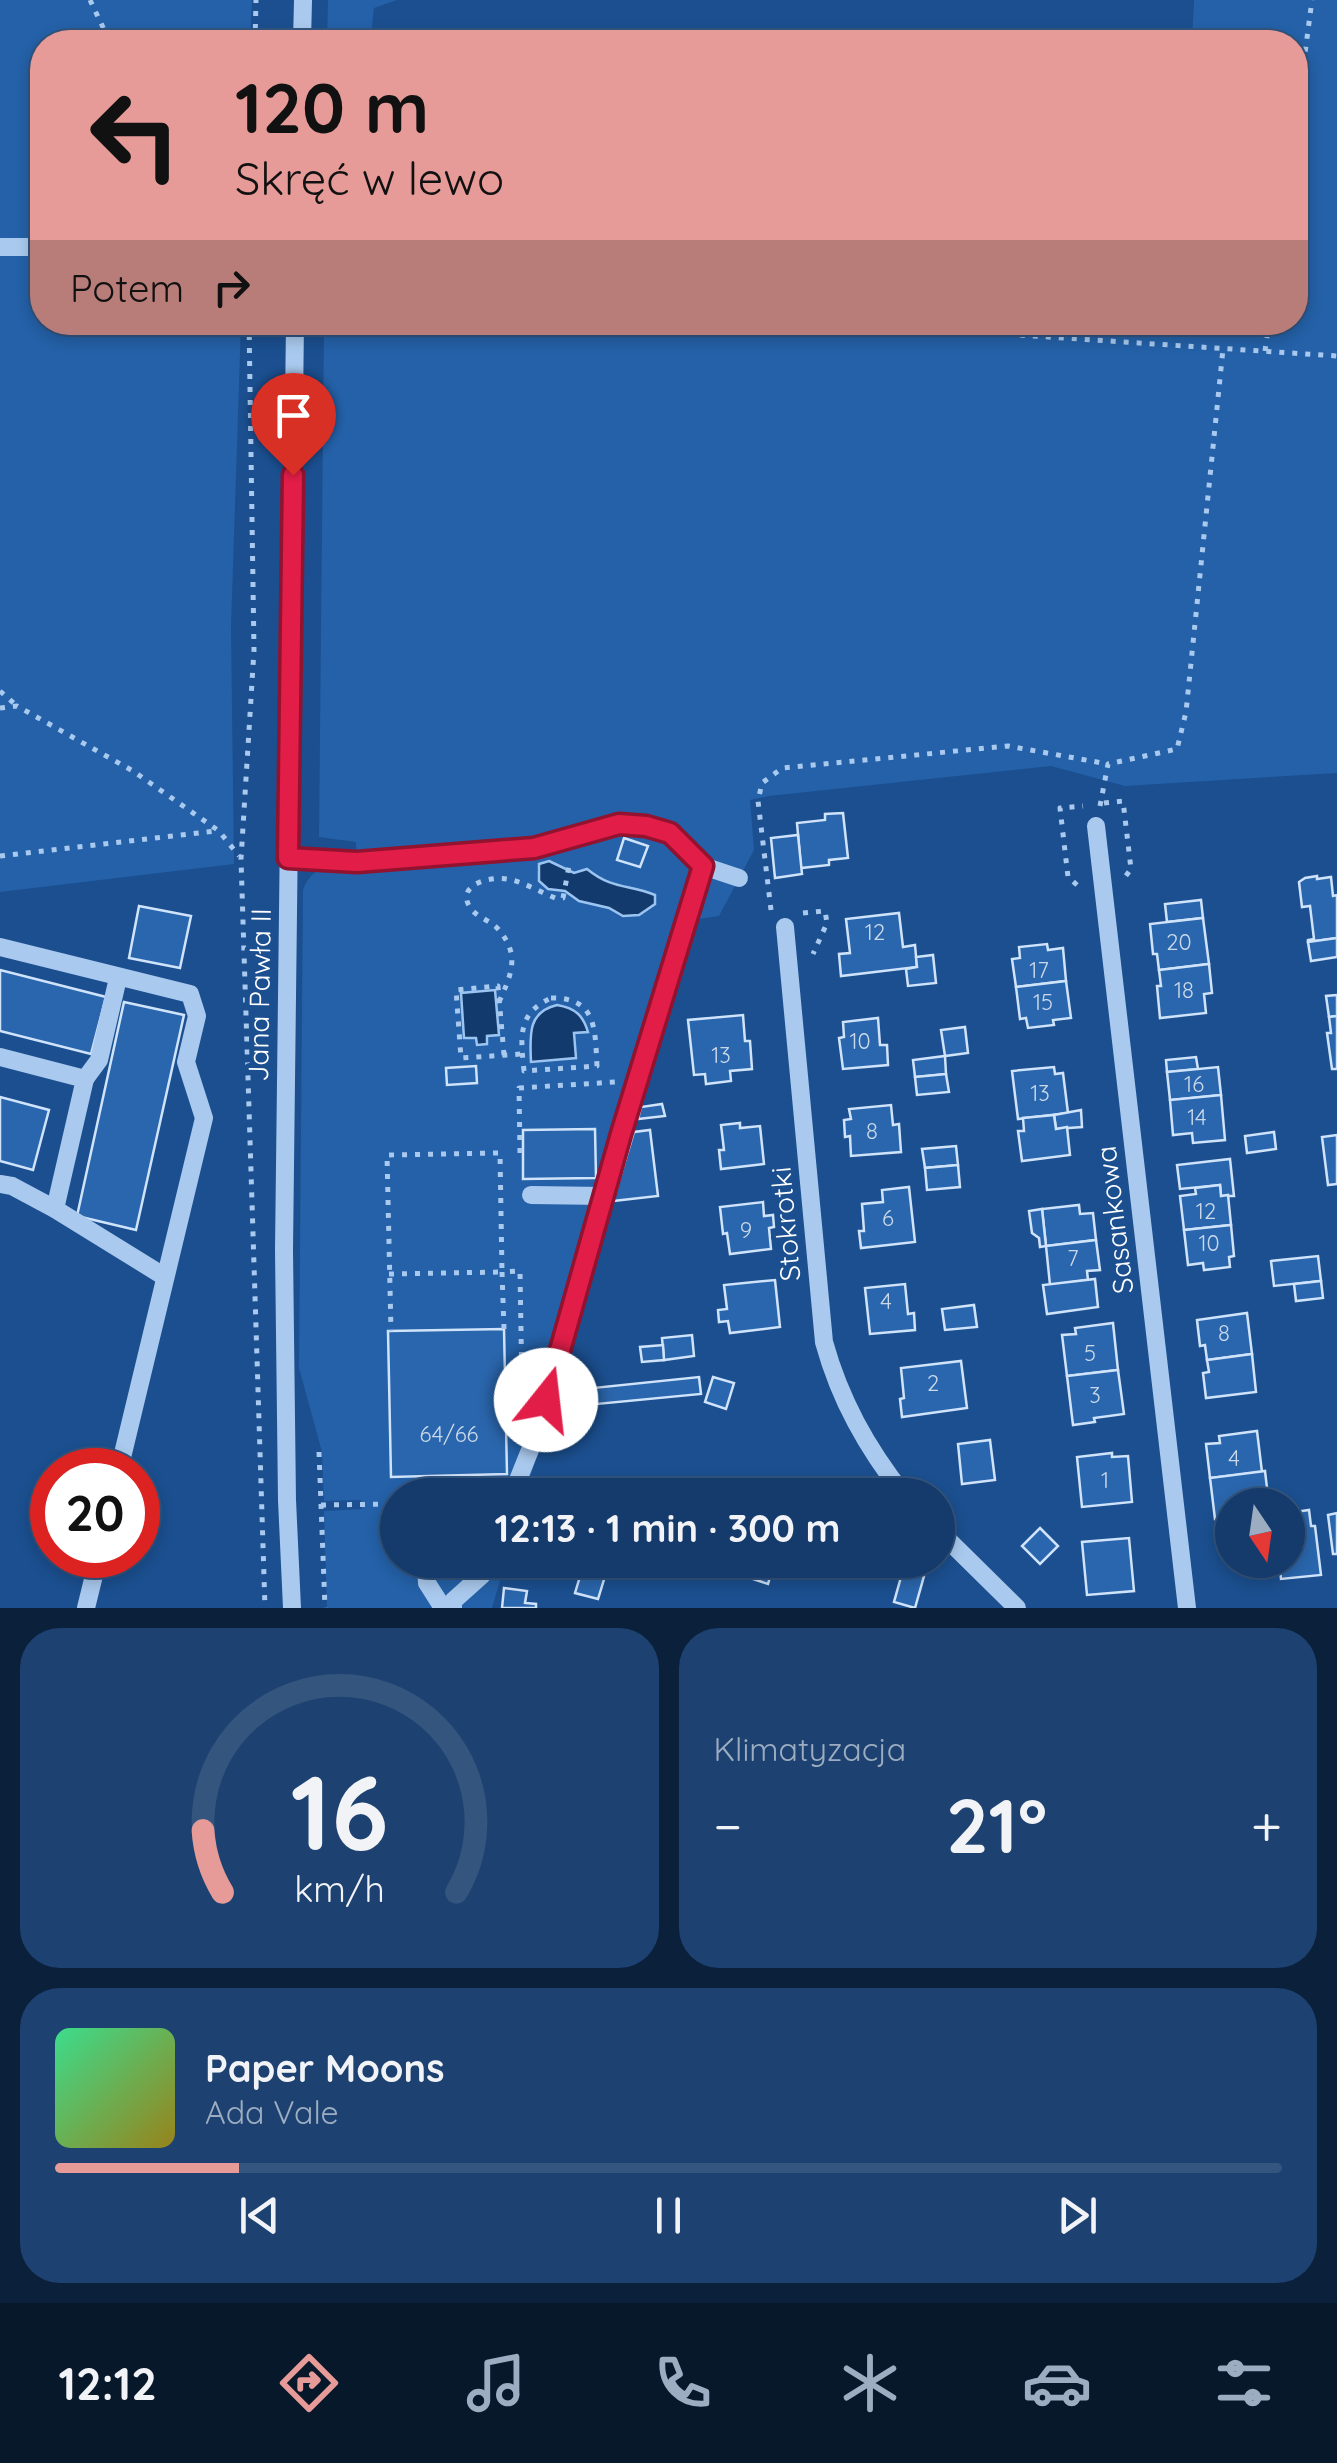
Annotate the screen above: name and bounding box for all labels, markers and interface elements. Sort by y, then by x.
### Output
text: 120 m [235,63,429,151]
icon: left [70,70,200,200]
text: Skręć w lewo [235,150,504,206]
icon: right [204,260,259,315]
text: Potem [70,264,184,312]
pin [251,373,336,476]
icon: arrive [266,388,321,443]
street label: Jana Pawła II [240,908,278,1082]
house number: 12 [865,918,885,946]
house number: 20 [1166,928,1192,956]
house number: 17 [1029,956,1049,984]
house number: 18 [1174,976,1194,1004]
house number: 15 [1033,988,1053,1016]
house number: 10 [849,1027,871,1055]
house number: 13 [711,1041,731,1069]
house number: 16 [1184,1070,1204,1098]
house number: 13 [1030,1079,1050,1107]
house number: 14 [1187,1103,1207,1131]
house number: 8 [866,1117,878,1145]
street label: Sasankowa [1088,1144,1140,1296]
street label: Stokrotki [763,1165,807,1283]
house number: 12 [1196,1197,1216,1225]
house number: 6 [882,1204,894,1232]
house number: 9 [740,1216,752,1244]
house number: 10 [1198,1229,1220,1257]
house number: 7 [1067,1244,1079,1272]
house number: 4 [880,1287,892,1315]
house number: 8 [1218,1319,1230,1347]
house number: 5 [1084,1339,1096,1367]
position arrow [494,1348,598,1452]
house number: 2 [927,1369,939,1397]
house number: 3 [1089,1381,1101,1409]
house number: 64/66 [420,1420,479,1448]
house number: 4 [1228,1444,1240,1472]
speed limit sign: 20 [30,1448,160,1578]
house number: 1 [1101,1466,1109,1494]
north arrow [1215,1488,1305,1578]
map controls [1215,1488,1305,1578]
text: 12:13 · 1 min · 300 m [494,1504,841,1552]
text: Klimatyzacja [714,1729,906,1769]
text: 16 [290,1746,388,1876]
text: 21° [946,1778,1047,1872]
text: − [714,1791,742,1860]
text: + [1251,1791,1282,1860]
text: km/h [294,1866,385,1911]
text: Paper Moons [205,2044,445,2092]
text: Ada Vale [205,2092,339,2132]
icon: previous [232,2188,287,2243]
icon: pause [641,2188,696,2243]
icon: next [1050,2188,1105,2243]
icon: directions [274,2348,344,2418]
icon: music [461,2348,531,2418]
icon: phone [648,2348,718,2418]
icon: climate [835,2348,905,2418]
icon: car [1022,2348,1092,2418]
icon: filters [1209,2348,1279,2418]
text: 12:12 [58,2355,157,2411]

